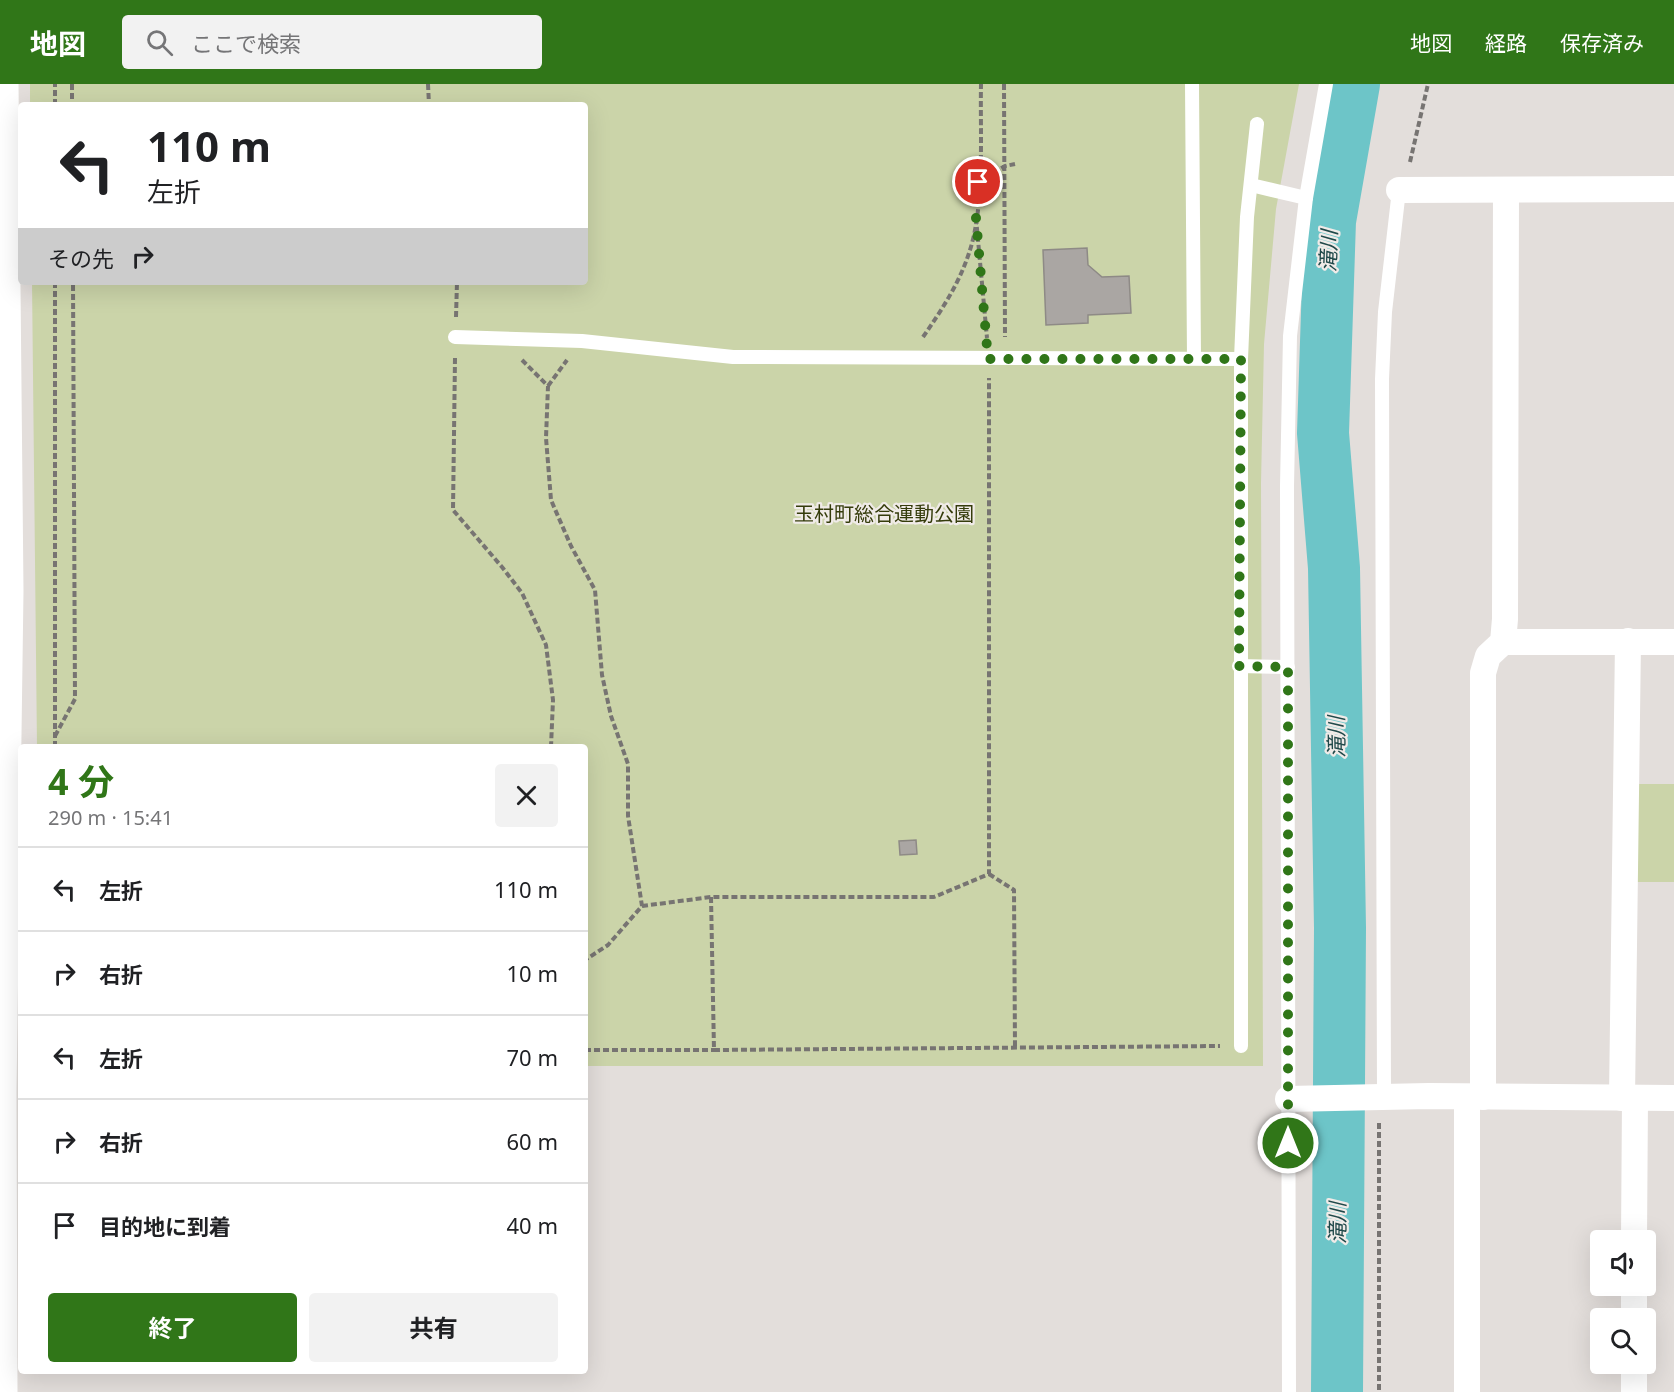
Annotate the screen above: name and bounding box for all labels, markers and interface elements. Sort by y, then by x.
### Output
search box [122,15,542,69]
text: 地図 [30,24,86,62]
icon: search [143,26,176,59]
text: ここで検索 [191,28,301,58]
text: 地図 [1410,29,1452,57]
text: 経路 [1485,29,1527,57]
text: 保存済み [1560,29,1644,57]
text: 110 m [147,117,271,174]
icon: left [48,126,126,204]
pin [952,156,1003,207]
icon: arrive [961,165,994,198]
text: 左折 [147,173,201,210]
water label: 滝川 [1313,227,1343,272]
icon: right [126,240,159,273]
text: その先 [48,243,114,273]
park label: 玉村町総合運動公園 [794,500,974,527]
water label: 滝川 [1322,714,1350,758]
text: 4 分 [48,757,114,806]
button: close [495,764,558,827]
text: 290 m · 15:41 [48,804,173,831]
icon: left [48,873,81,906]
text: 110 m [494,874,558,904]
text: 左折 [99,875,143,905]
icon: right [48,957,81,990]
text: 10 m [507,958,558,988]
text: 右折 [99,959,143,989]
icon: left [48,1041,81,1074]
text: 70 m [507,1042,558,1072]
text: 左折 [99,1043,143,1073]
position arrow [1256,1111,1320,1175]
icon: right [48,1125,81,1158]
text: 60 m [507,1126,558,1156]
text: 右折 [99,1127,143,1157]
water label: 滝川 [1323,1200,1351,1244]
icon: arrive [48,1209,81,1242]
text: 40 m [507,1210,558,1240]
text: 目的地に到着 [99,1211,231,1241]
map controls [1590,1230,1656,1374]
button: sound [1590,1230,1656,1296]
button: 終了 [48,1293,297,1362]
button: 共有 [309,1293,558,1362]
button: search [1590,1308,1656,1374]

